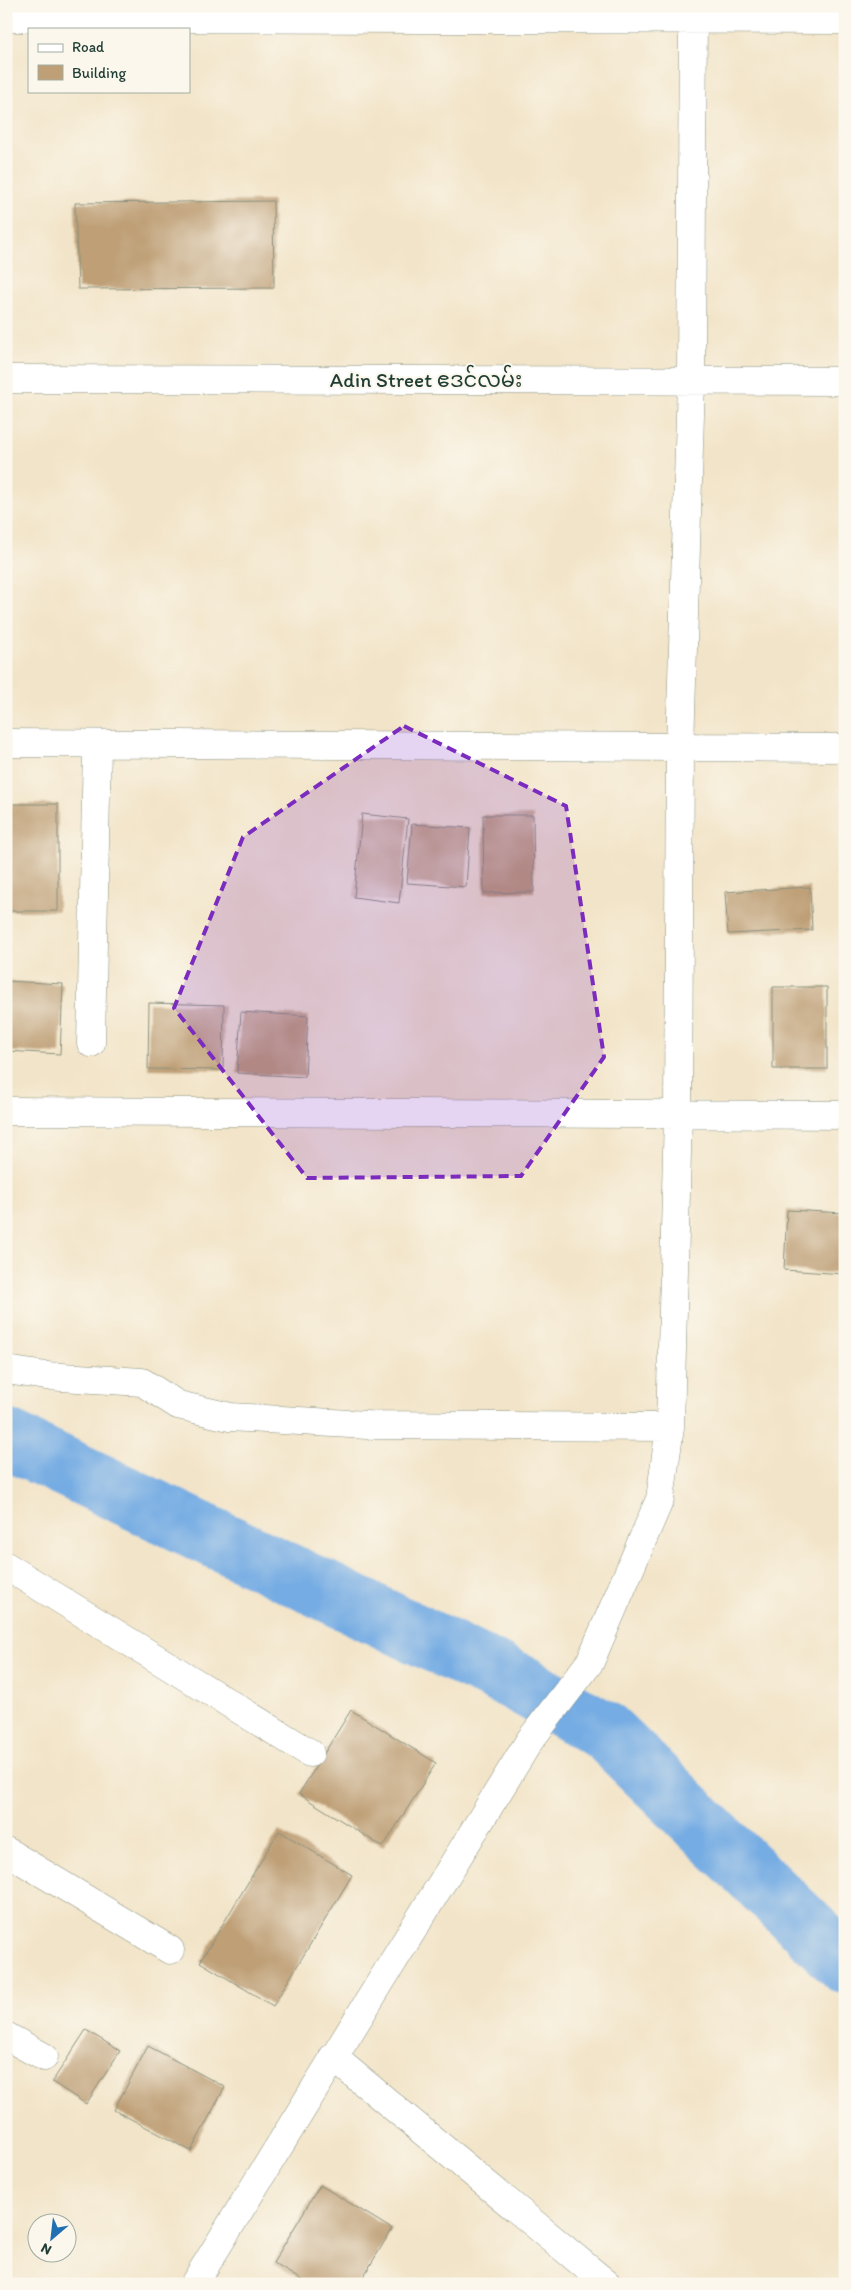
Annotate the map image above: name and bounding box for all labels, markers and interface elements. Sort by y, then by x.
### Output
legend [28,28,190,92]
text: Road [72,38,105,56]
text: Building [72,64,126,82]
street label: Adin Street ဧဒင်လမ်း [330,364,522,392]
north arrow [28,2212,78,2262]
text: N [38,2239,54,2259]

